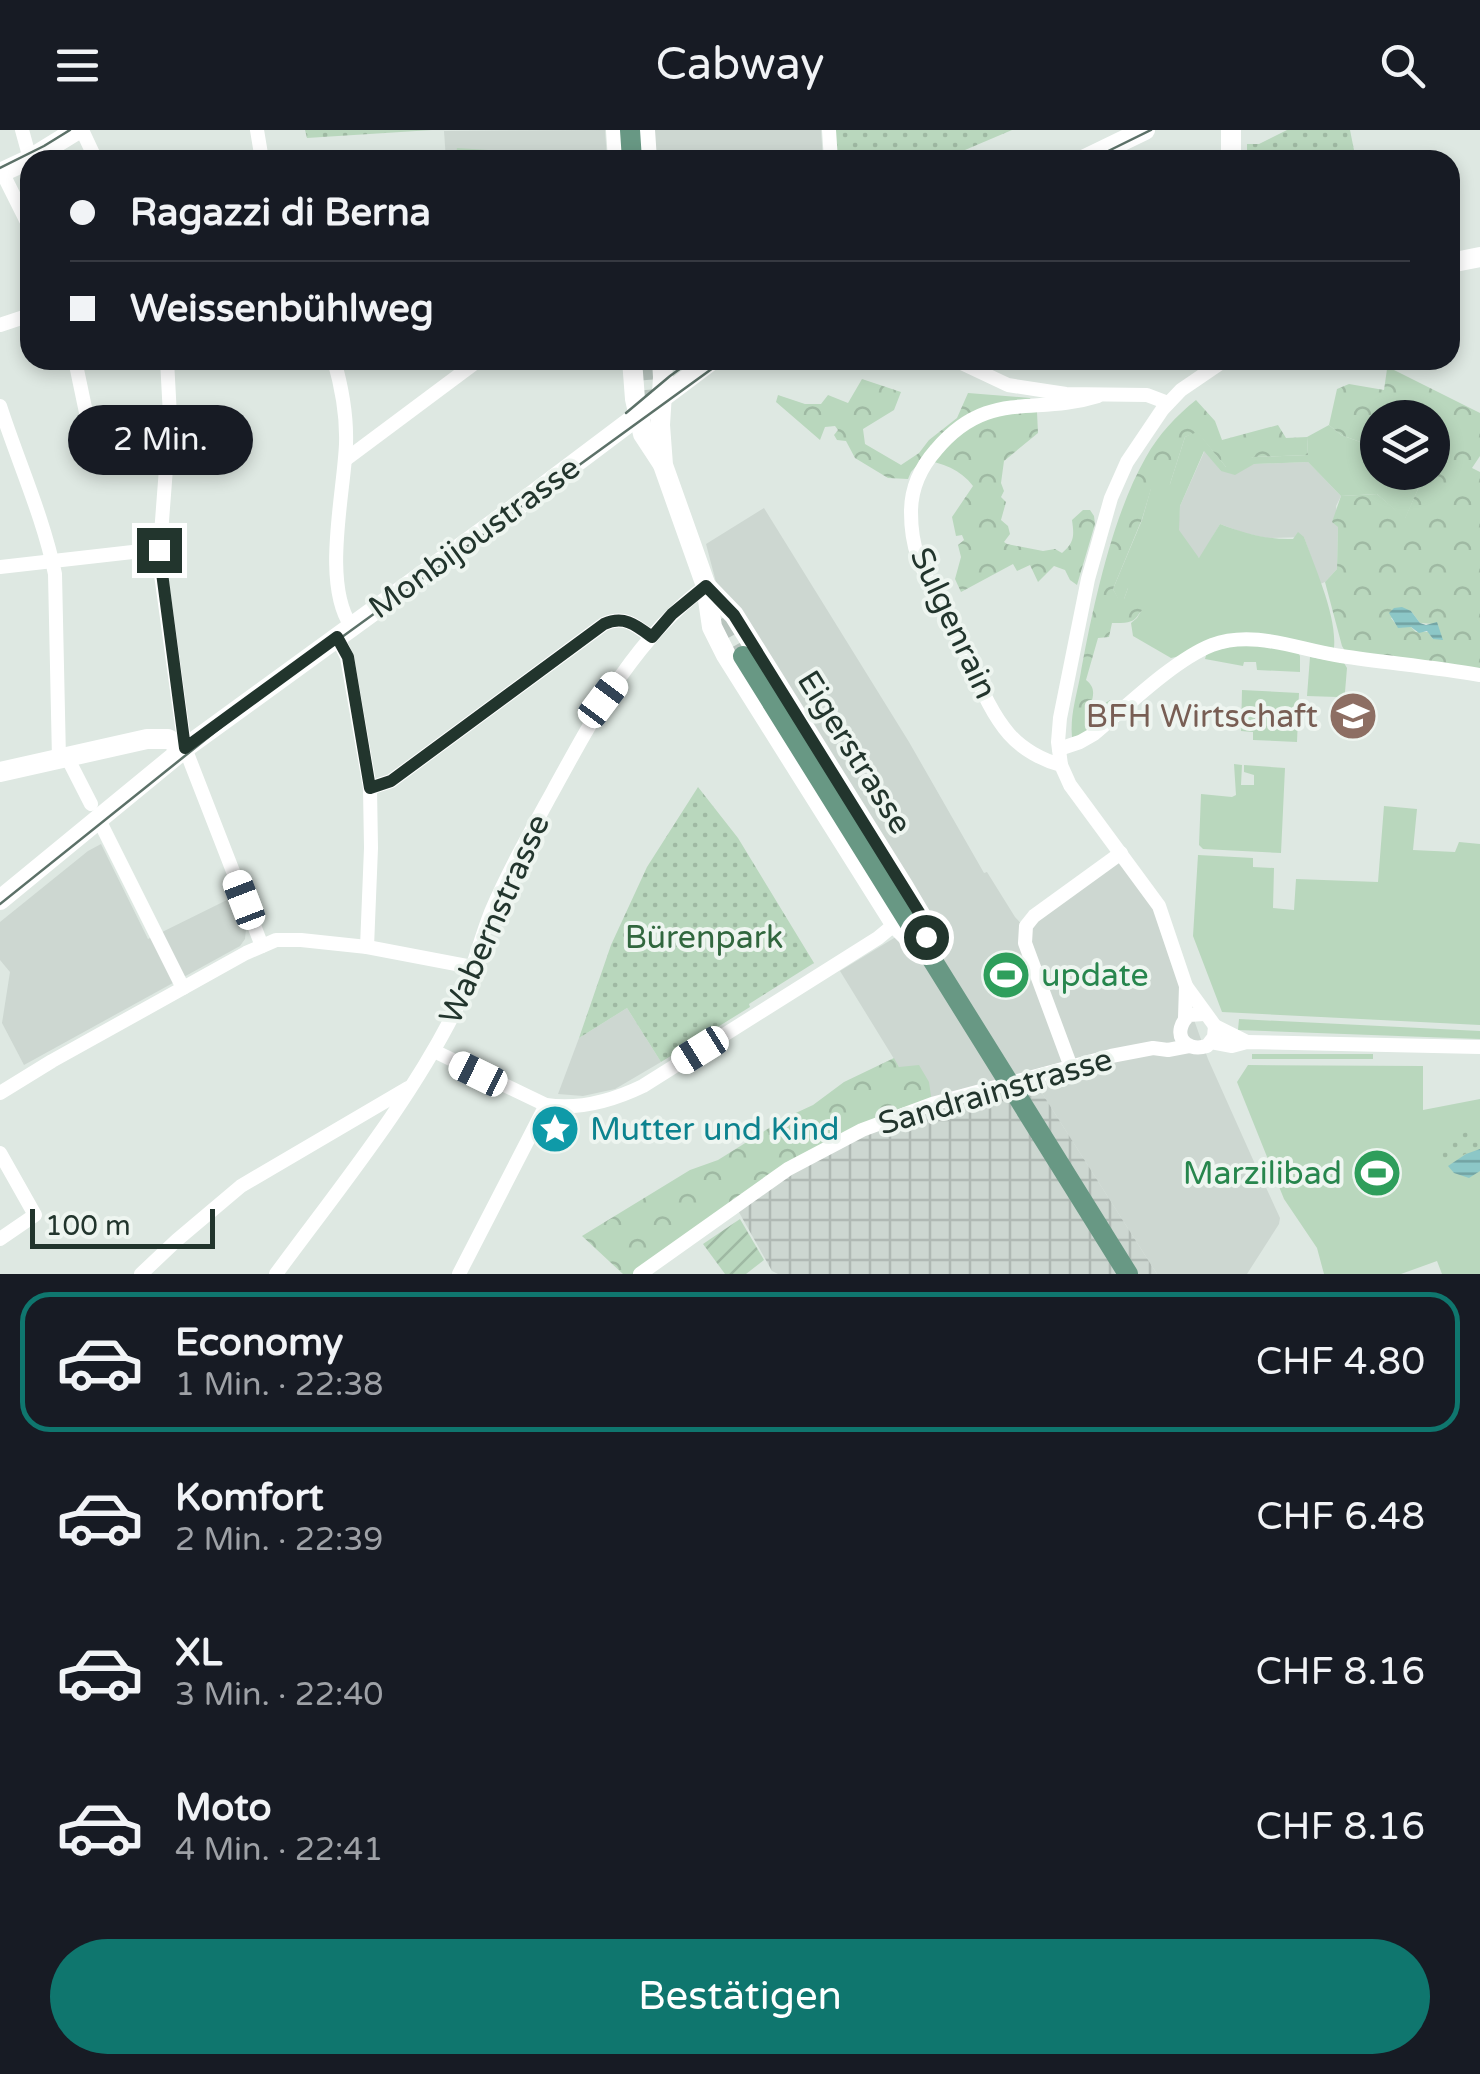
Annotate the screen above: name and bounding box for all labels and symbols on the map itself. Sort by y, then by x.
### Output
callout: 2 Min. [66,405,252,475]
street label: Monbijoustrasse [362,449,587,627]
route end [137,528,182,573]
street label: Sulgenrain [902,542,1005,705]
street label: Eigerstrasse [789,664,919,841]
car [573,667,633,733]
school or university icon: BFH Wirtschaft [1327,690,1379,742]
place label: BFH Wirtschaft [1086,698,1318,736]
street label: Wabernstrasse [432,809,558,1030]
car [219,867,269,933]
route start [904,915,949,960]
park label: Bürenpark [625,919,783,957]
sports icon: update [980,949,1032,1001]
place label: update [1041,957,1149,995]
car [667,1021,733,1079]
street label: Sandrainstrasse [874,1040,1117,1144]
car [444,1047,512,1101]
place icon: Mutter und Kind [529,1103,581,1155]
place label: Mutter und Kind [590,1111,839,1149]
sports icon: Marzilibad [1351,1147,1403,1199]
place label: Marzilibad [1183,1155,1342,1193]
scale bar [30,1204,215,1248]

